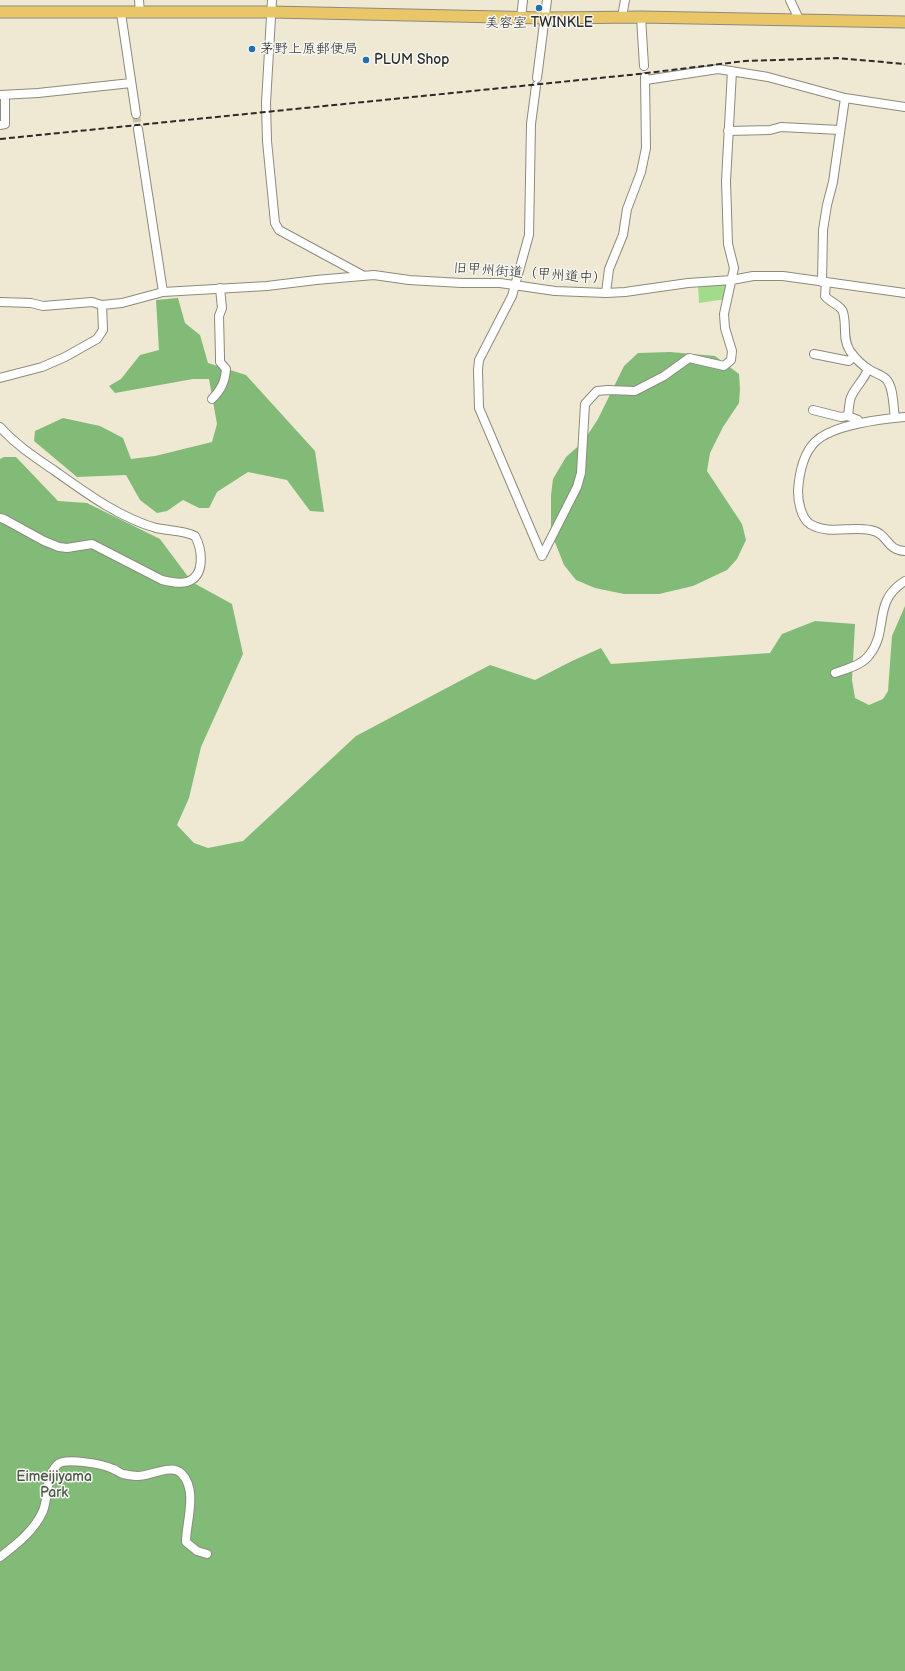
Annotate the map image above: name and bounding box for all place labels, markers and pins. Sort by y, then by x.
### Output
marker: 美容室 TWINKLE [534,3,544,13]
place label: 美容室 TWINKLE [485,15,593,31]
place label: 茅野上原郵便局 [260,41,358,57]
marker: 茅野上原郵便局 [247,44,257,54]
place label: PLUM Shop [374,52,449,68]
marker: PLUM Shop [361,55,371,65]

